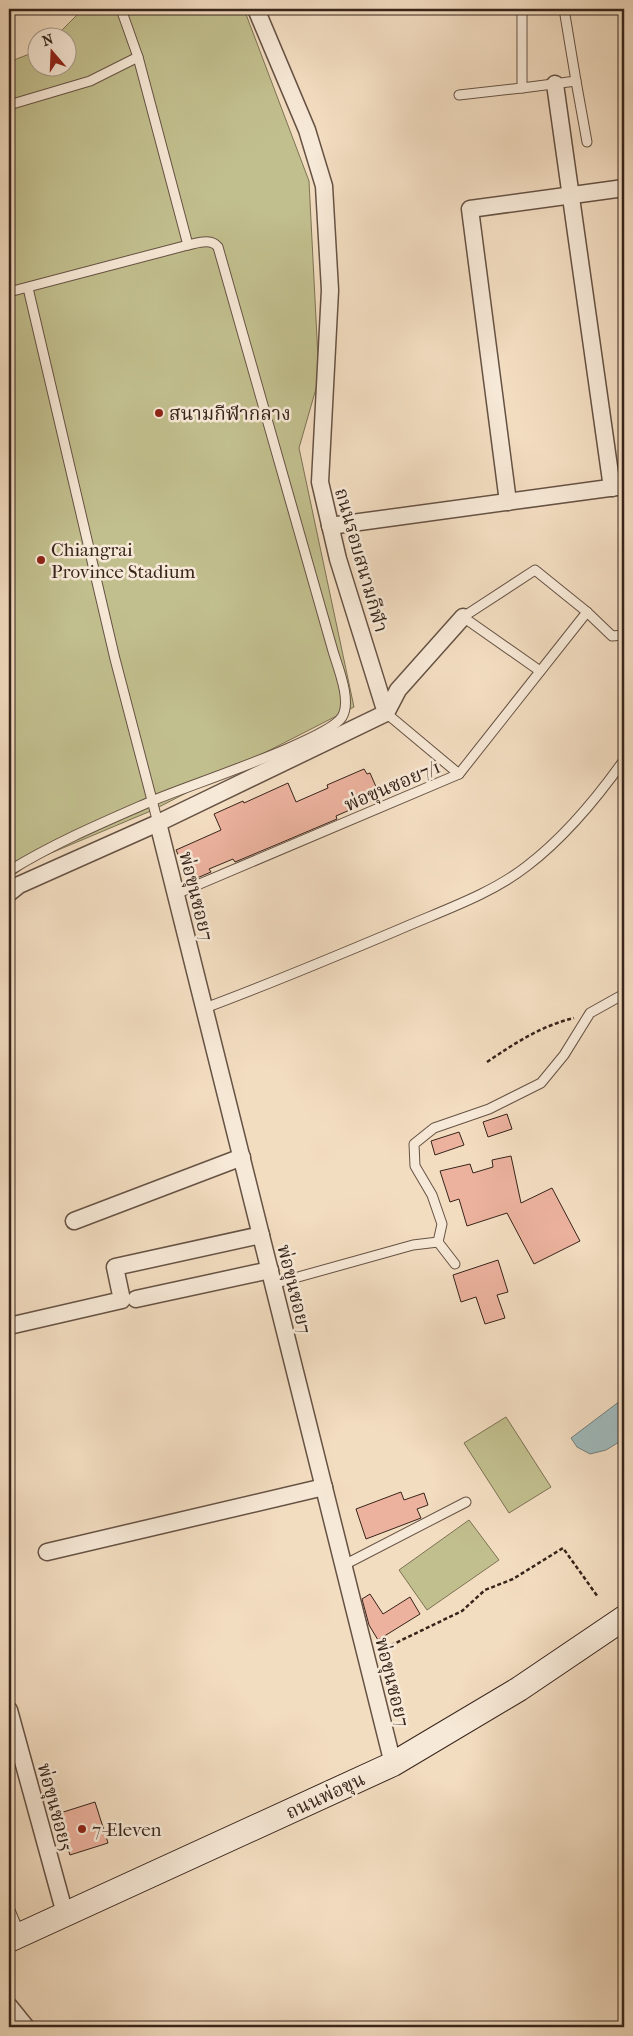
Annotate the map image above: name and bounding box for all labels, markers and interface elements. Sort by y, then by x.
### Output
north arrow [28,28,78,78]
text: N [40,30,56,50]
place label: สนามกีฬากลาง [169,403,291,425]
marker: สนามกีฬากลาง [153,407,165,419]
street label: ถนนรอบสนามกีฬา [330,486,392,635]
place label: Chiangrai Province Stadium [51,539,196,583]
marker: Chiangrai Province Stadium [35,554,47,566]
street label: พ่อขุนซอย7/1 [341,756,444,817]
street label: พ่อขุนซอย7 [173,849,218,943]
street label: พ่อขุนซอย7 [271,1242,316,1336]
street label: พ่อขุนซอย7 [369,1635,414,1729]
street label: พ่อขุนซอย5 [32,1761,77,1854]
street label: ถนนพ่อขุน [282,1768,369,1825]
place label: 7-Eleven [92,1819,162,1841]
marker: 7-Eleven [76,1823,88,1835]

